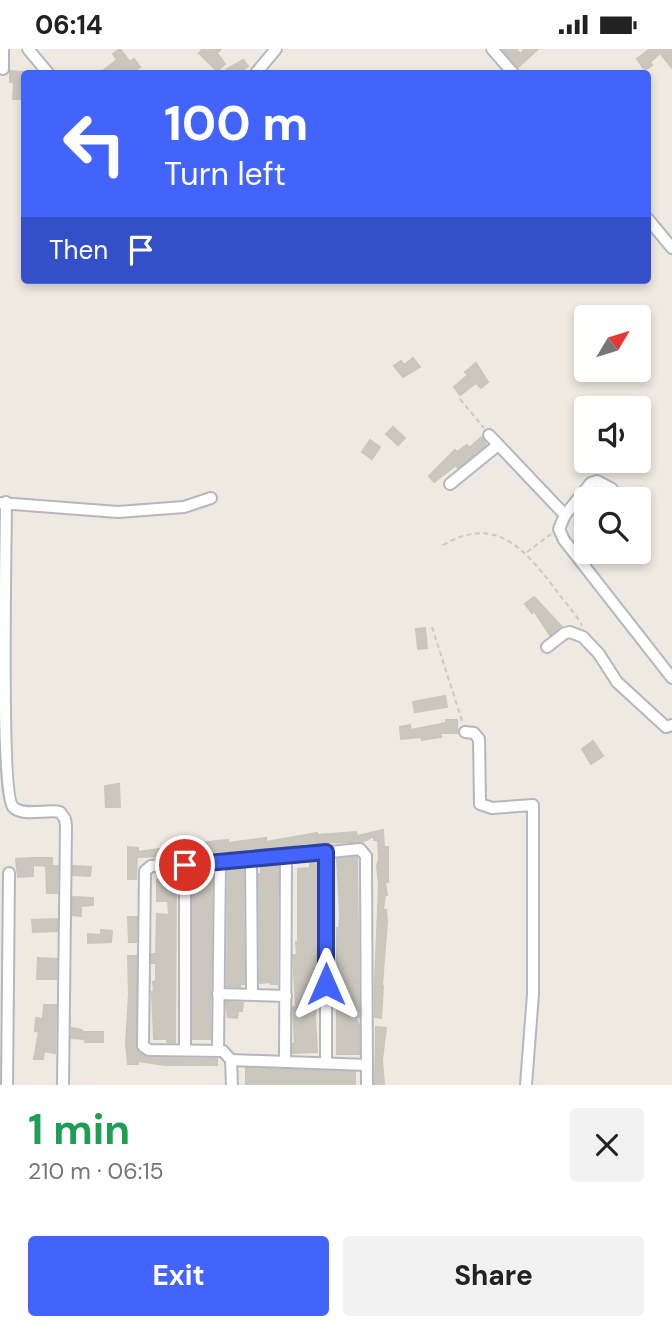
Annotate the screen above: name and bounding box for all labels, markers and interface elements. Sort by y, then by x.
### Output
text: 06:14 [35,8,103,42]
text: 100 m [164,91,308,155]
icon: left [49,98,140,189]
text: Turn left [164,153,286,195]
icon: arrive [122,231,160,269]
text: Then [49,233,108,267]
north arrow [574,305,651,381]
map controls [574,305,651,564]
button: sound [574,396,651,473]
button: search [574,487,651,564]
pin [155,835,215,895]
icon: arrive [166,846,204,884]
position arrow [289,947,363,1021]
text: 1 min [28,1102,130,1157]
button: close [570,1108,644,1182]
text: 210 m · 06:15 [28,1156,164,1186]
button: Exit [28,1236,329,1316]
button: Share [343,1236,644,1316]

